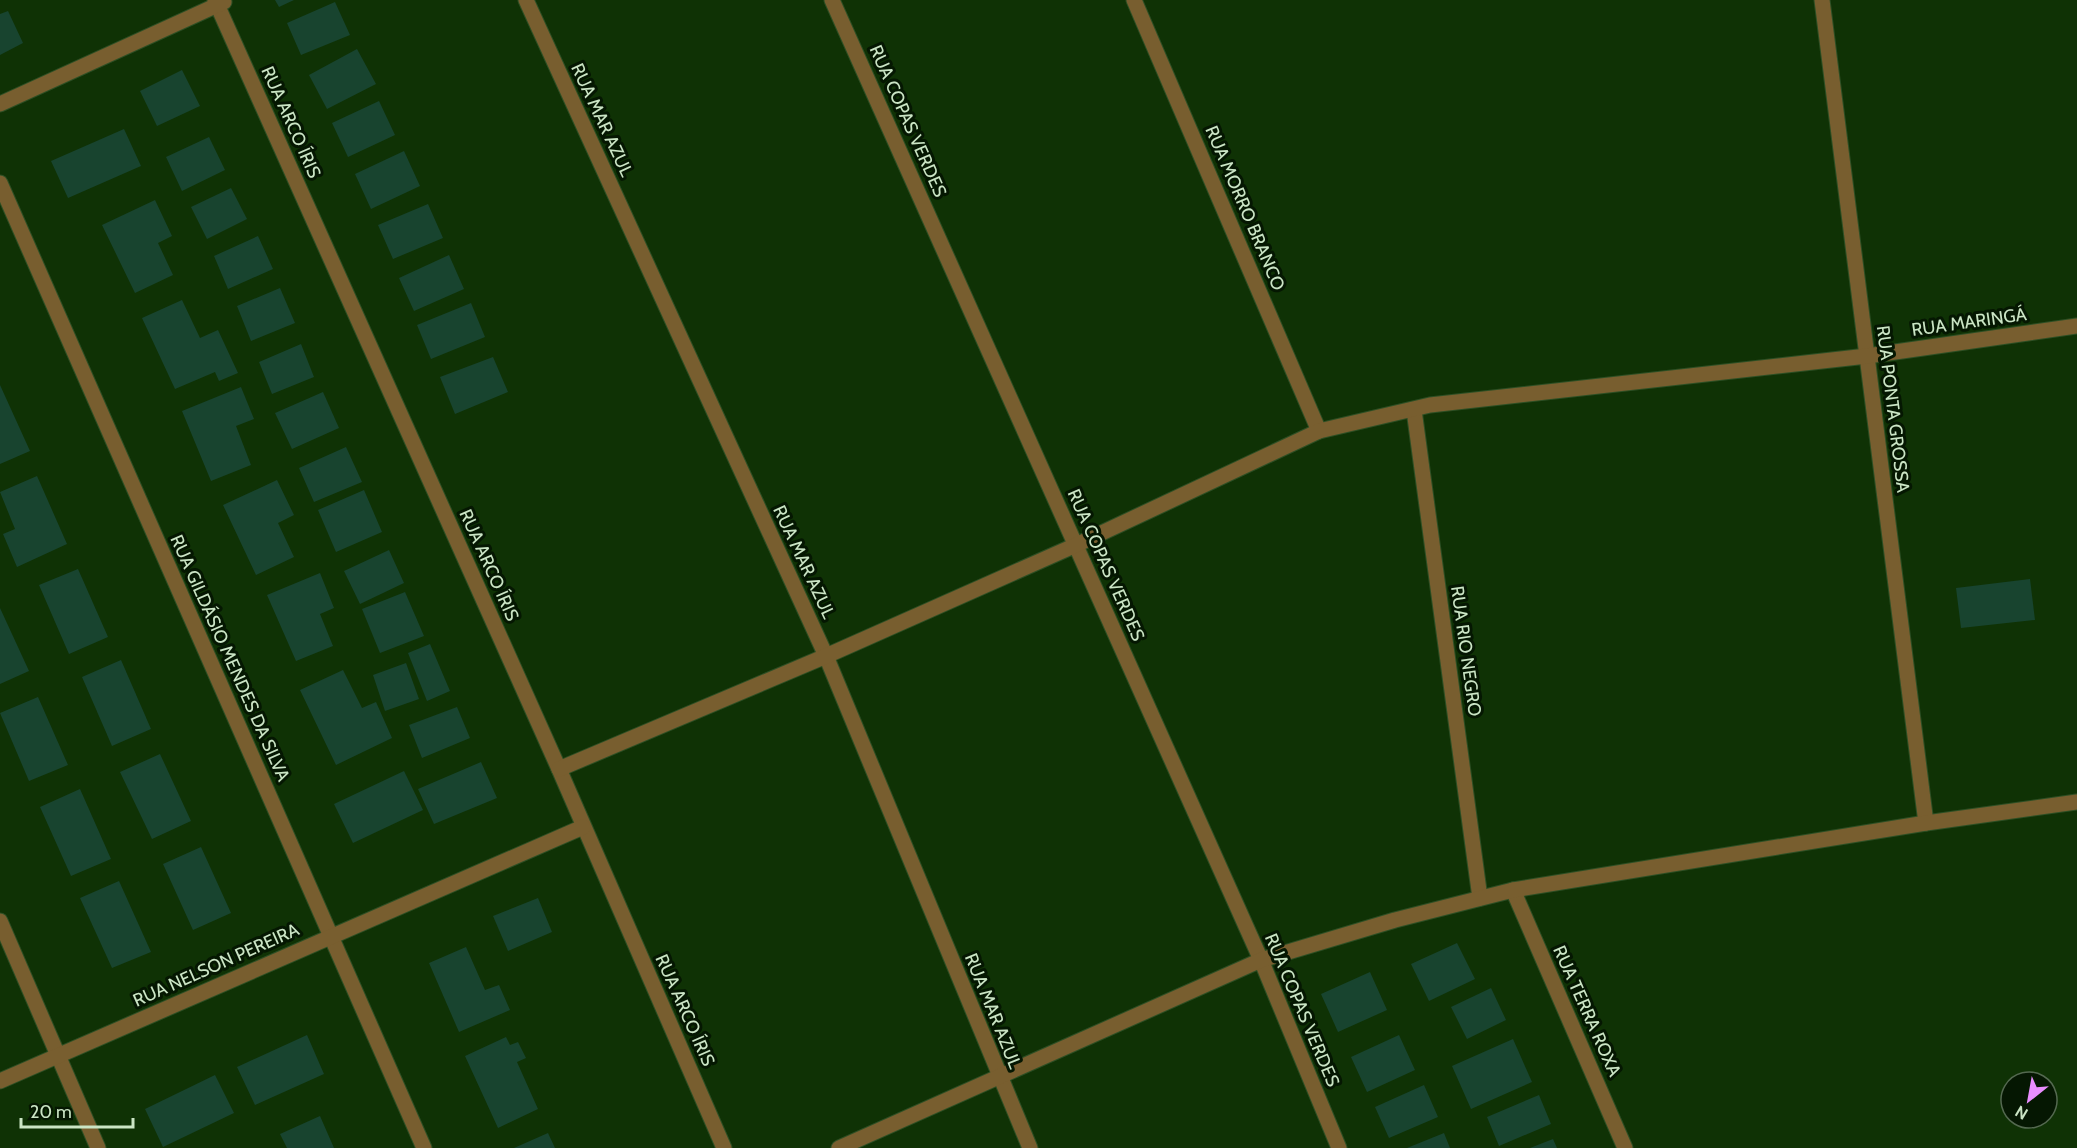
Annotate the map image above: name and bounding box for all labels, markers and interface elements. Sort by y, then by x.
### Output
street label: RUA COPAS VERDES [865,42,951,200]
street label: RUA MAR AZUL [566,60,638,180]
street label: RUA ARCO ÍRIS [257,63,325,181]
street label: RUA MORRO BRANCO [1200,122,1290,294]
street label: RUA MARINGÁ [1910,303,2028,341]
street label: RUA PONTA GROSSA [1872,324,1914,494]
street label: RUA COPAS VERDES [1063,486,1149,644]
street label: RUA MAR AZUL [768,502,840,622]
street label: RUA ARCO ÍRIS [455,506,523,624]
street label: RUA GILDÁSIO MENDES DA SILVA [166,531,294,785]
street label: RUA RIO NEGRO [1446,584,1486,718]
street label: RUA NELSON PEREIRA [130,919,302,1011]
street label: RUA COPAS VERDES [1260,930,1344,1090]
street label: RUA TERRA ROXA [1548,942,1626,1080]
street label: RUA MAR AZUL [960,950,1026,1072]
street label: RUA ARCO ÍRIS [651,951,719,1069]
north arrow [1999,1070,2059,1130]
scale bar [21,1091,134,1129]
text: 20 m [30,1101,72,1123]
text: N [2012,1101,2031,1123]

